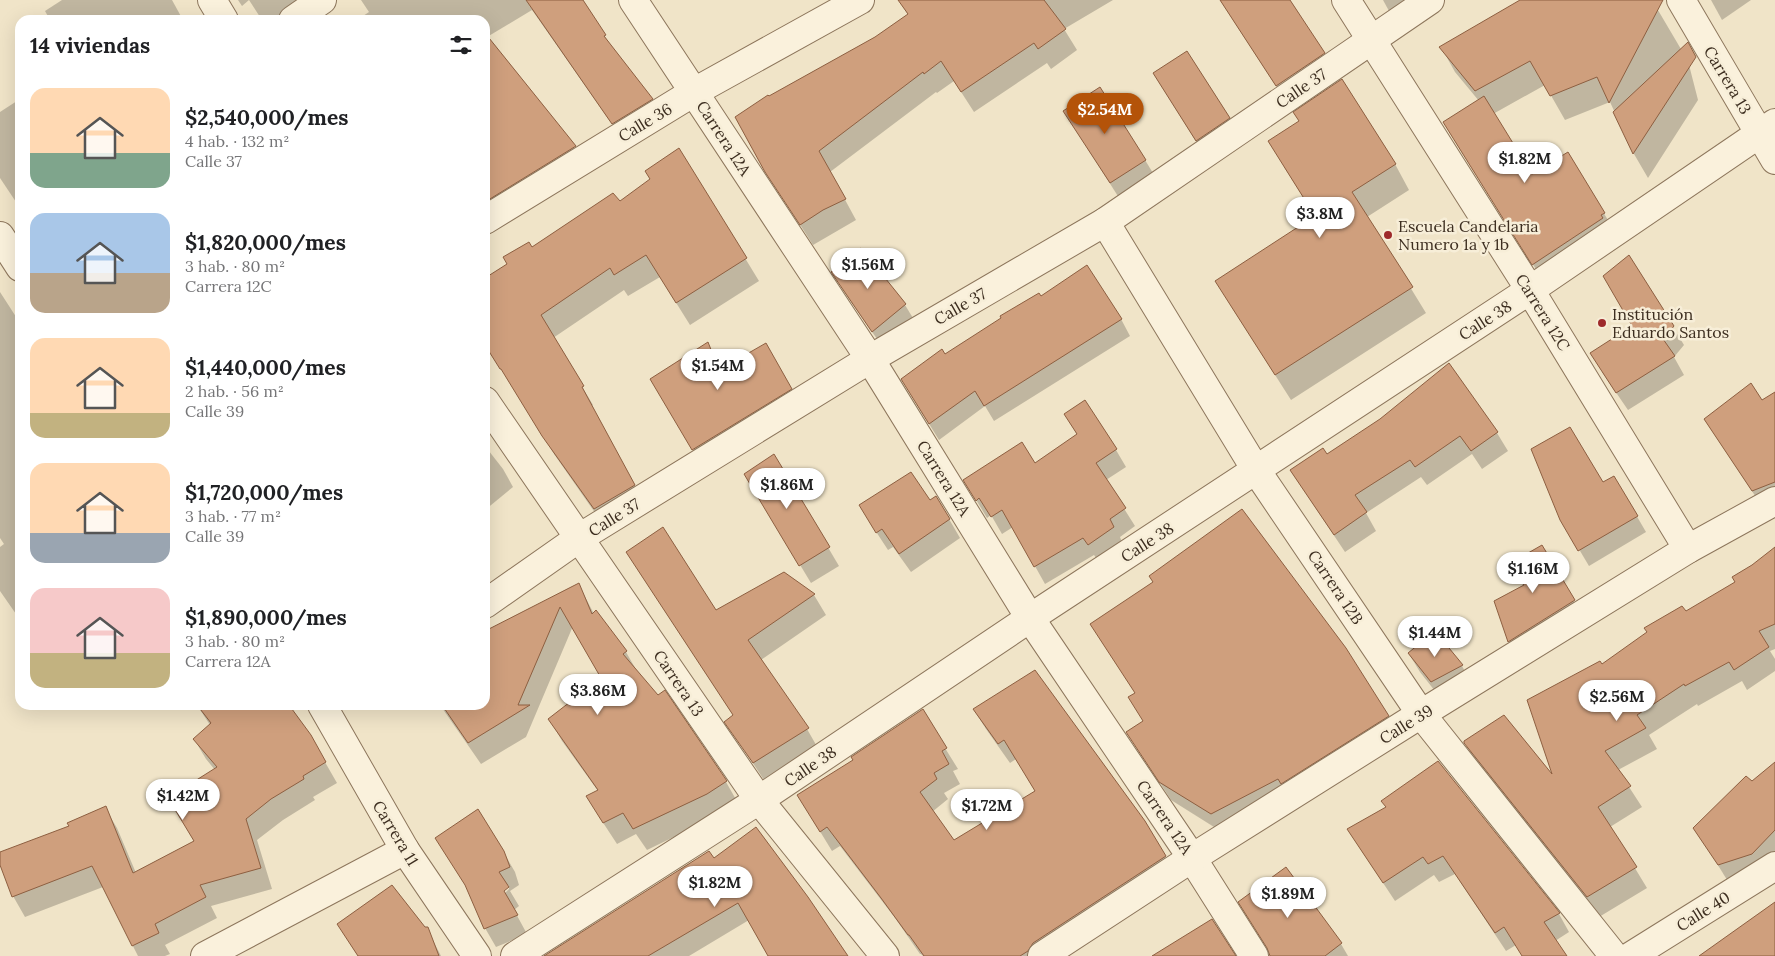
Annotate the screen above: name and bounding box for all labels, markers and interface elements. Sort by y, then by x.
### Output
icon: filters [447,31,475,59]
text: 14 viviendas [30,32,150,59]
street label: Carrera 13 [1700,42,1756,118]
street label: Calle 37 [1272,63,1331,112]
pin: $2.54M [1064,92,1146,135]
street label: Carrera 12A [692,97,756,180]
street label: Calle 36 [614,98,676,146]
text: $2.54M [1078,99,1132,119]
text: $2,540,000/mes [185,104,348,131]
icon: home [70,108,130,168]
text: 4 hab. · 132 m² [185,131,289,151]
pin: $1.82M [1484,142,1566,184]
text: $1.82M [1499,148,1551,168]
text: Calle 37 [185,151,242,171]
pin: $3.8M [1285,196,1355,239]
text: $3.8M [1297,203,1343,223]
place label: Escuela Candelaria Numero 1a y 1b [1398,216,1539,254]
text: $1,820,000/mes [185,229,346,256]
marker: Escuela Candelaria Numero 1a y 1b [1382,229,1394,241]
icon: home [70,233,130,293]
pin: $1.56M [827,248,909,290]
text: $1.56M [841,254,895,274]
text: 3 hab. · 80 m² [185,256,285,276]
street label: Carrera 12C [1512,270,1574,354]
text: Carrera 12C [185,276,272,296]
street label: Calle 37 [930,283,990,329]
street label: Calle 38 [1455,296,1515,344]
place label: Institución Eduardo Santos [1612,304,1729,342]
marker: Institución Eduardo Santos [1596,317,1608,329]
pin: $1.54M [677,348,759,391]
text: $1,440,000/mes [185,354,346,381]
text: $1.54M [692,355,744,375]
icon: home [70,358,130,418]
text: 2 hab. · 56 m² [185,381,284,401]
text: Calle 39 [185,401,244,421]
street label: Carrera 12A [913,436,976,520]
pin: $1.86M [746,468,828,510]
text: $1.86M [760,474,814,494]
text: $1,720,000/mes [185,479,343,506]
icon: home [70,483,130,543]
street label: Calle 37 [585,493,644,541]
text: 3 hab. · 77 m² [185,506,281,526]
street label: Calle 38 [1117,518,1177,566]
text: Calle 39 [185,526,244,546]
street label: Carrera 12B [1304,546,1368,628]
pin: $1.16M [1492,552,1574,594]
text: $1.16M [1508,558,1558,578]
text: $1,890,000/mes [185,604,347,631]
icon: home [70,608,130,668]
pin: $1.44M [1394,616,1476,658]
text: $1.44M [1409,622,1461,642]
text: 3 hab. · 80 m² [185,631,285,651]
street label: Carrera 13 [649,646,709,720]
text: Carrera 12A [185,651,271,671]
pin: $3.86M [557,674,639,716]
text: $3.86M [570,680,626,700]
pin: $2.56M [1576,680,1658,722]
text: $2.56M [1589,686,1645,706]
street label: Calle 39 [1376,700,1436,748]
street label: Calle 38 [780,741,840,791]
street label: Carrera 12A [1133,776,1198,859]
pin: $1.42M [142,778,224,821]
text: $1.42M [157,785,209,805]
pin: $1.72M [946,788,1028,831]
text: $1.72M [962,795,1012,815]
street label: Carrera 11 [369,797,423,869]
pin: $1.82M [674,866,756,908]
text: $1.82M [689,872,741,892]
pin: $1.89M [1247,876,1329,919]
text: $1.89M [1261,883,1315,903]
street label: Calle 40 [1672,887,1734,935]

